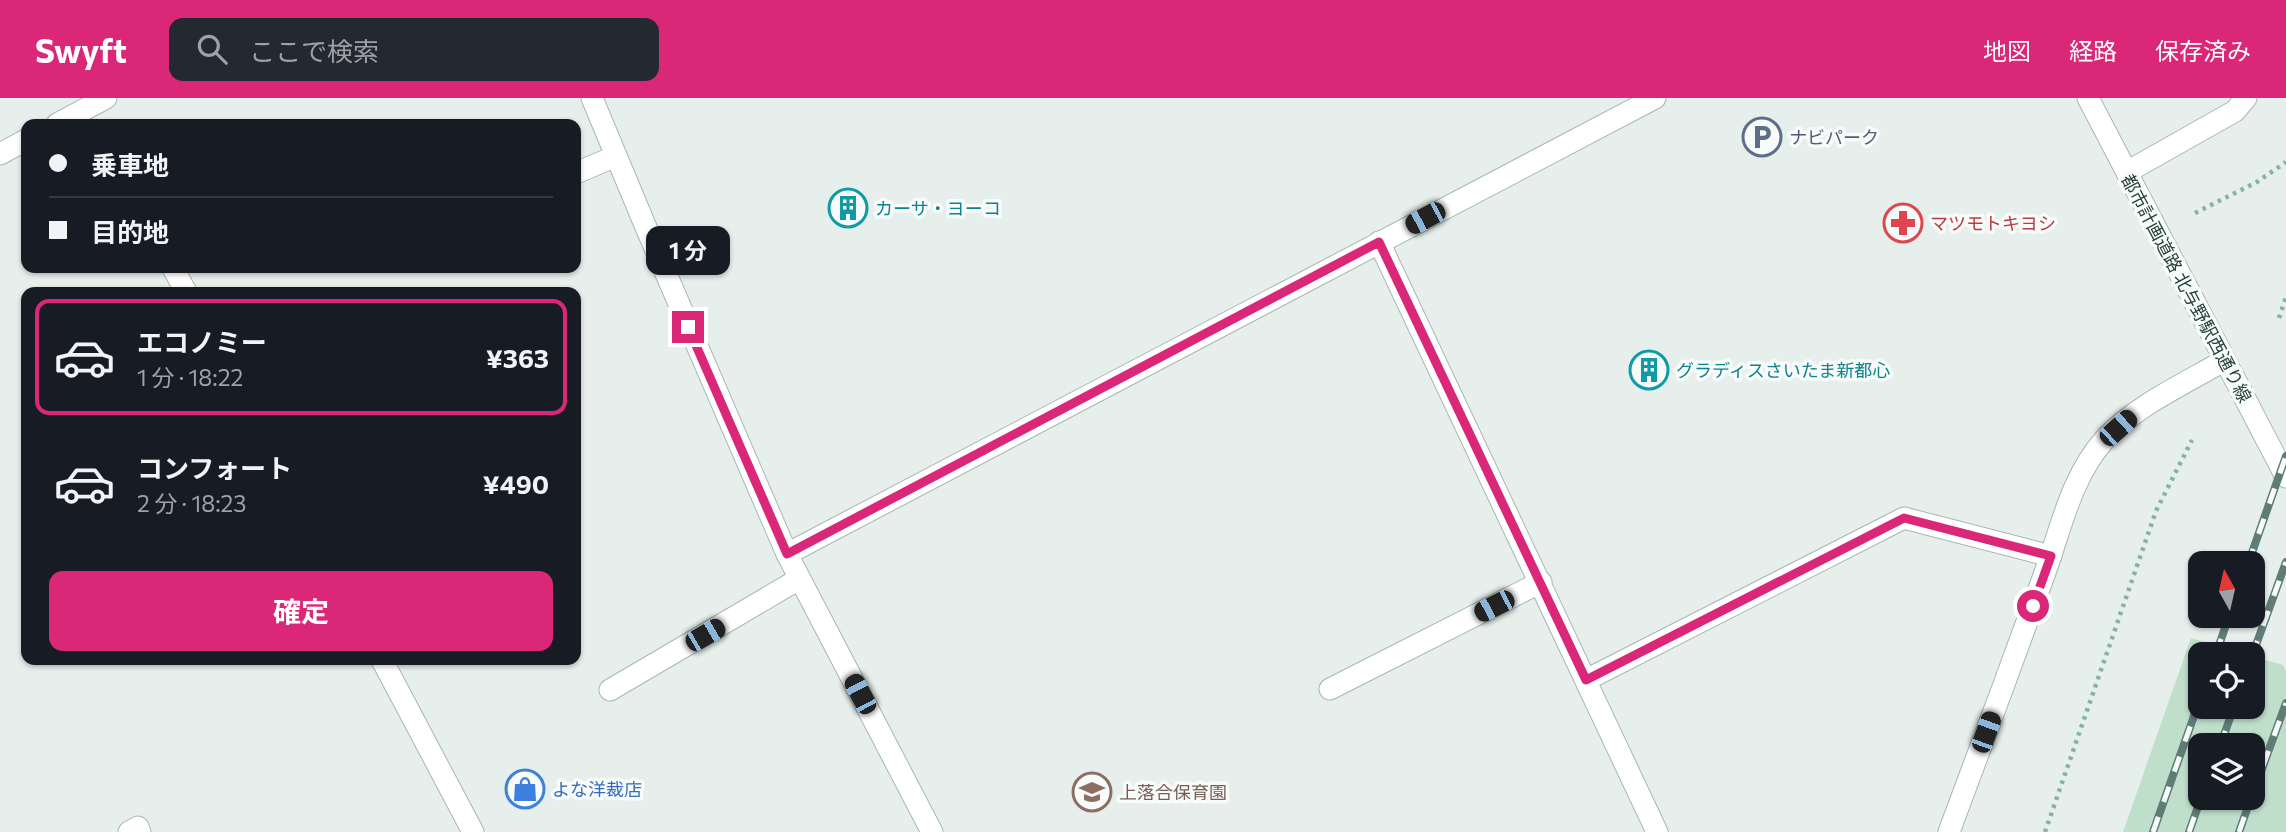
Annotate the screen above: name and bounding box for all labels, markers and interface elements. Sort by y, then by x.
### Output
search box [169,18,659,81]
text: Swyft [35,29,127,70]
icon: search [193,30,231,68]
text: ここで検索 [249,35,379,66]
text: 地図 [1983,36,2031,65]
text: 経路 [2069,36,2117,65]
text: 保存済み [2155,36,2251,65]
parking icon: ナビパーク [1741,116,1783,158]
place label: ナビパーク [1789,126,1879,148]
text: 乗車地 [91,149,169,180]
street label: 都市計画道路 北与野駅西通り線 [2117,170,2257,406]
building icon: カーサ・ヨーコ [827,187,869,229]
place label: カーサ・ヨーコ [875,197,1001,219]
car [1402,199,1449,237]
pharmacy icon: マツモトキヨシ [1882,202,1924,244]
place label: マツモトキヨシ [1930,212,2056,234]
text: 目的地 [91,216,169,247]
callout: 1 分 [646,226,730,274]
text: 1 分 [669,236,707,264]
route end [672,311,704,343]
icon: car [53,326,116,389]
text: エコノミー [137,326,267,357]
text: ¥363 [486,342,549,373]
building icon: グラディスさいたま新都心 [1628,349,1670,391]
place label: グラディスさいたま新都心 [1676,359,1890,381]
text: 1 分 · 18:22 [137,363,243,391]
car [2096,406,2141,450]
icon: car [53,452,116,515]
text: コンフォート [137,452,292,483]
text: ¥490 [483,468,549,499]
text: 2 分 · 18:23 [137,489,247,517]
north arrow [2188,551,2264,628]
map controls [2188,551,2265,810]
button: 確定 [49,571,553,651]
car [1471,587,1518,625]
route start [2017,590,2049,622]
car [682,615,729,655]
button: locate [2188,642,2265,719]
car [841,671,880,717]
car [1969,709,2004,755]
button: layers [2188,733,2265,810]
shop icon: よな洋裁店 [504,768,546,810]
school or university icon: 上落合保育園 [1071,771,1113,813]
place label: よな洋裁店 [552,778,642,800]
place label: 上落合保育園 [1119,781,1227,803]

